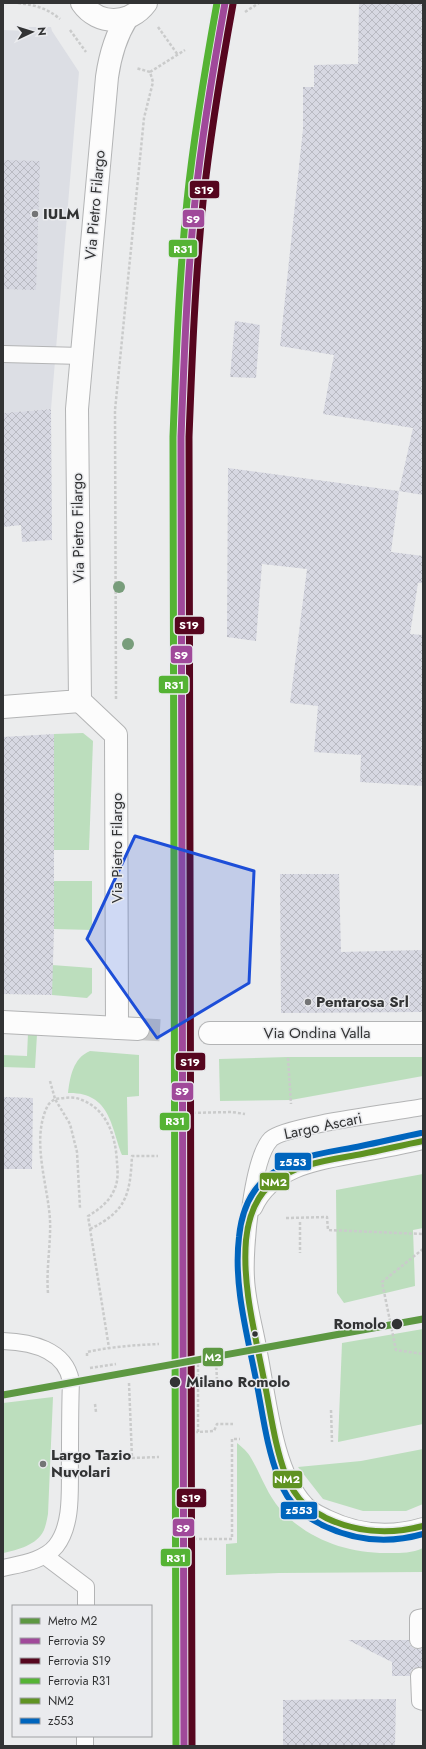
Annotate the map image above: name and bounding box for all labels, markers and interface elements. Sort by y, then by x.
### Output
north arrow [12,12,52,52]
text: N [34,26,50,36]
street label: Via Pietro Filargo [79,149,111,261]
line badge: S19 [189,180,220,199]
text: S19 [194,182,214,198]
place label: IULM [43,203,80,225]
marker: IULM [30,209,40,219]
line badge: S9 [182,209,205,228]
text: S9 [186,211,200,227]
line badge: R31 [168,239,198,258]
text: R31 [173,241,193,257]
street label: Via Pietro Filargo [66,473,90,583]
line badge: S19 [174,616,205,635]
text: S19 [179,617,199,633]
line badge: S9 [170,645,193,664]
text: S9 [174,647,188,663]
line badge: R31 [158,675,189,694]
text: R31 [164,677,184,693]
street label: Via Pietro Filargo [106,793,128,903]
place label: Pentarosa Srl [316,991,409,1013]
marker: Pentarosa Srl [303,997,313,1007]
street label: Via Ondina Valla [263,1022,371,1044]
line badge: S19 [175,1052,206,1071]
text: S19 [180,1054,200,1070]
line badge: S9 [171,1082,194,1101]
text: S9 [175,1083,189,1099]
street label: Largo Ascari [282,1107,364,1145]
line badge: R31 [159,1112,190,1131]
text: R31 [165,1113,185,1129]
line badge: z553 [274,1152,312,1171]
text: z553 [280,1154,307,1170]
line badge: NM2 [259,1172,290,1191]
text: NM2 [261,1174,287,1190]
place label: Romolo [333,1313,386,1335]
marker: Romolo [390,1317,404,1331]
unlabelled marker [250,1329,260,1339]
line badge: M2 [202,1347,224,1367]
text: M2 [204,1349,222,1365]
place label: Milano Romolo [186,1371,290,1393]
marker: Milano Romolo [168,1375,182,1389]
place label: Largo Tazio Nuvolari [51,1444,131,1483]
marker: Largo Tazio Nuvolari [38,1459,48,1469]
line badge: NM2 [272,1470,303,1489]
text: NM2 [274,1471,300,1487]
line badge: S19 [176,1488,207,1508]
text: S19 [181,1490,201,1506]
line badge: z553 [280,1501,318,1520]
text: z553 [286,1502,313,1518]
line badge: S9 [172,1518,195,1537]
text: S9 [176,1520,190,1536]
line badge: R31 [160,1548,191,1567]
text: R31 [166,1550,186,1566]
legend [12,1605,152,1737]
text: Metro M2 [48,1612,98,1630]
text: Ferrovia S9 [48,1632,106,1650]
text: Ferrovia S19 [48,1652,111,1670]
text: Ferrovia R31 [48,1672,111,1690]
text: NM2 [48,1692,74,1710]
text: z553 [48,1712,74,1730]

